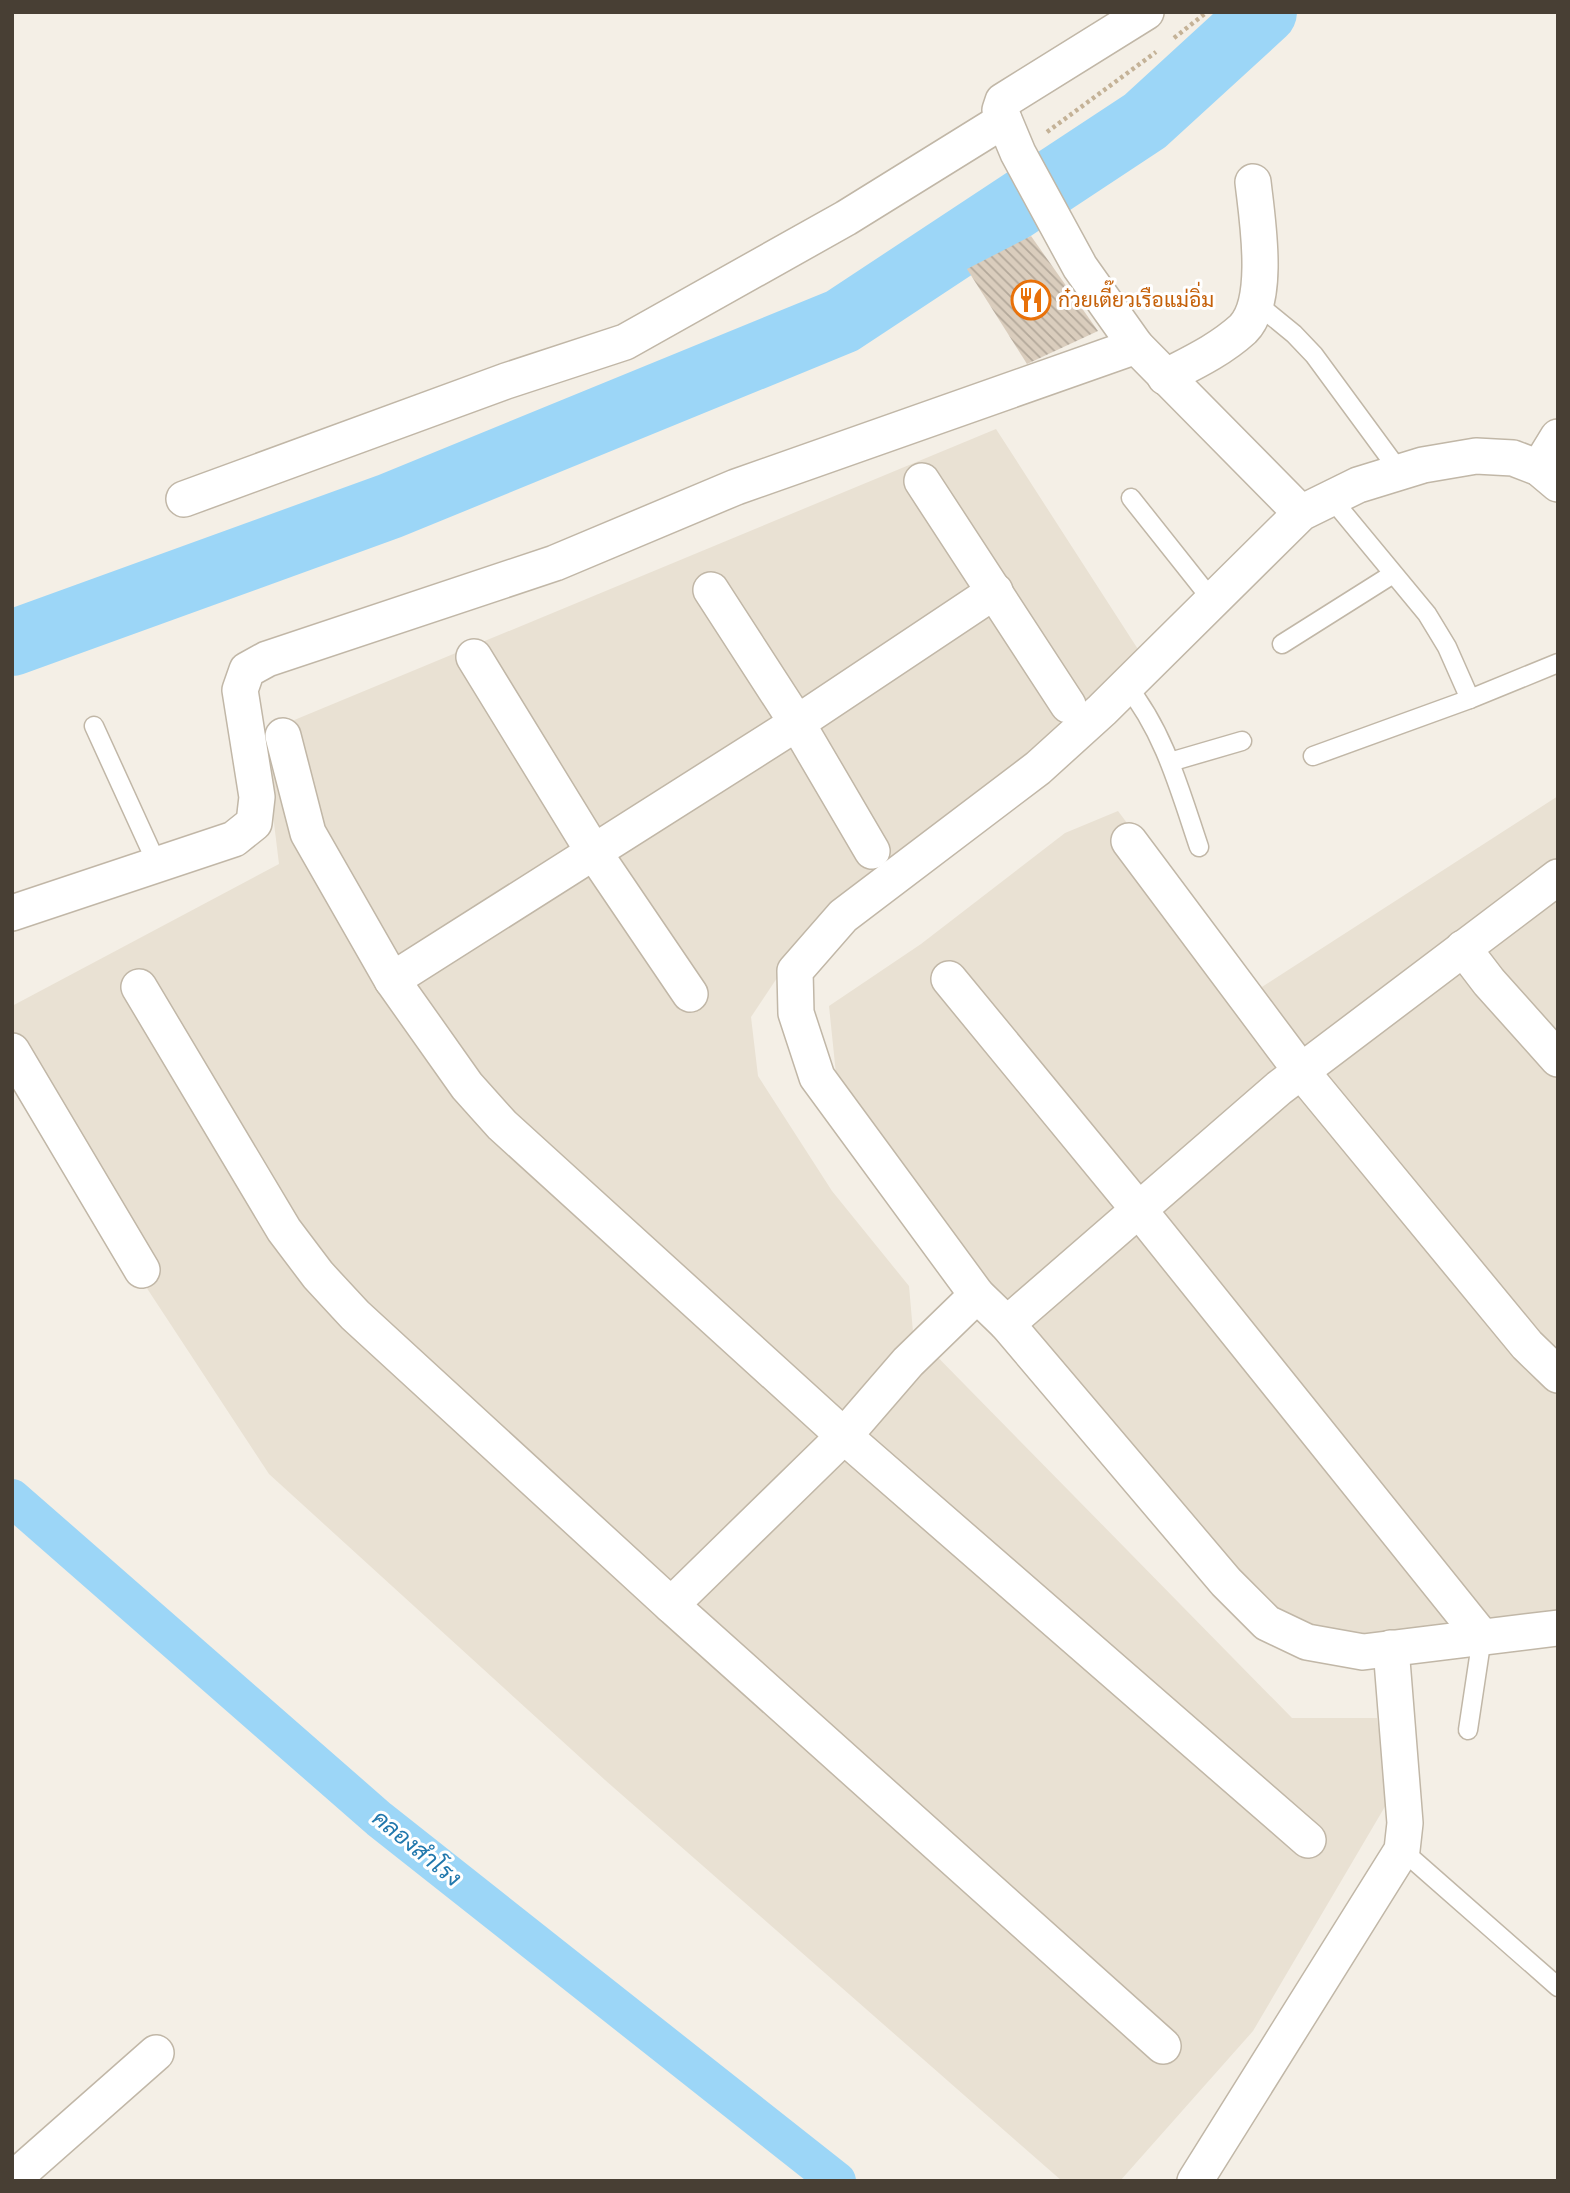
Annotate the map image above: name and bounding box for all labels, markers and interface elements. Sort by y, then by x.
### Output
restaurant icon: ก๋วยเตี๊ยวเรือแม่อิ่ม [1010,279,1052,321]
place label: ก๋วยเตี๊ยวเรือแม่อิ่ม [1058,280,1214,313]
water label: คลองสำโรง [367,1802,468,1892]

